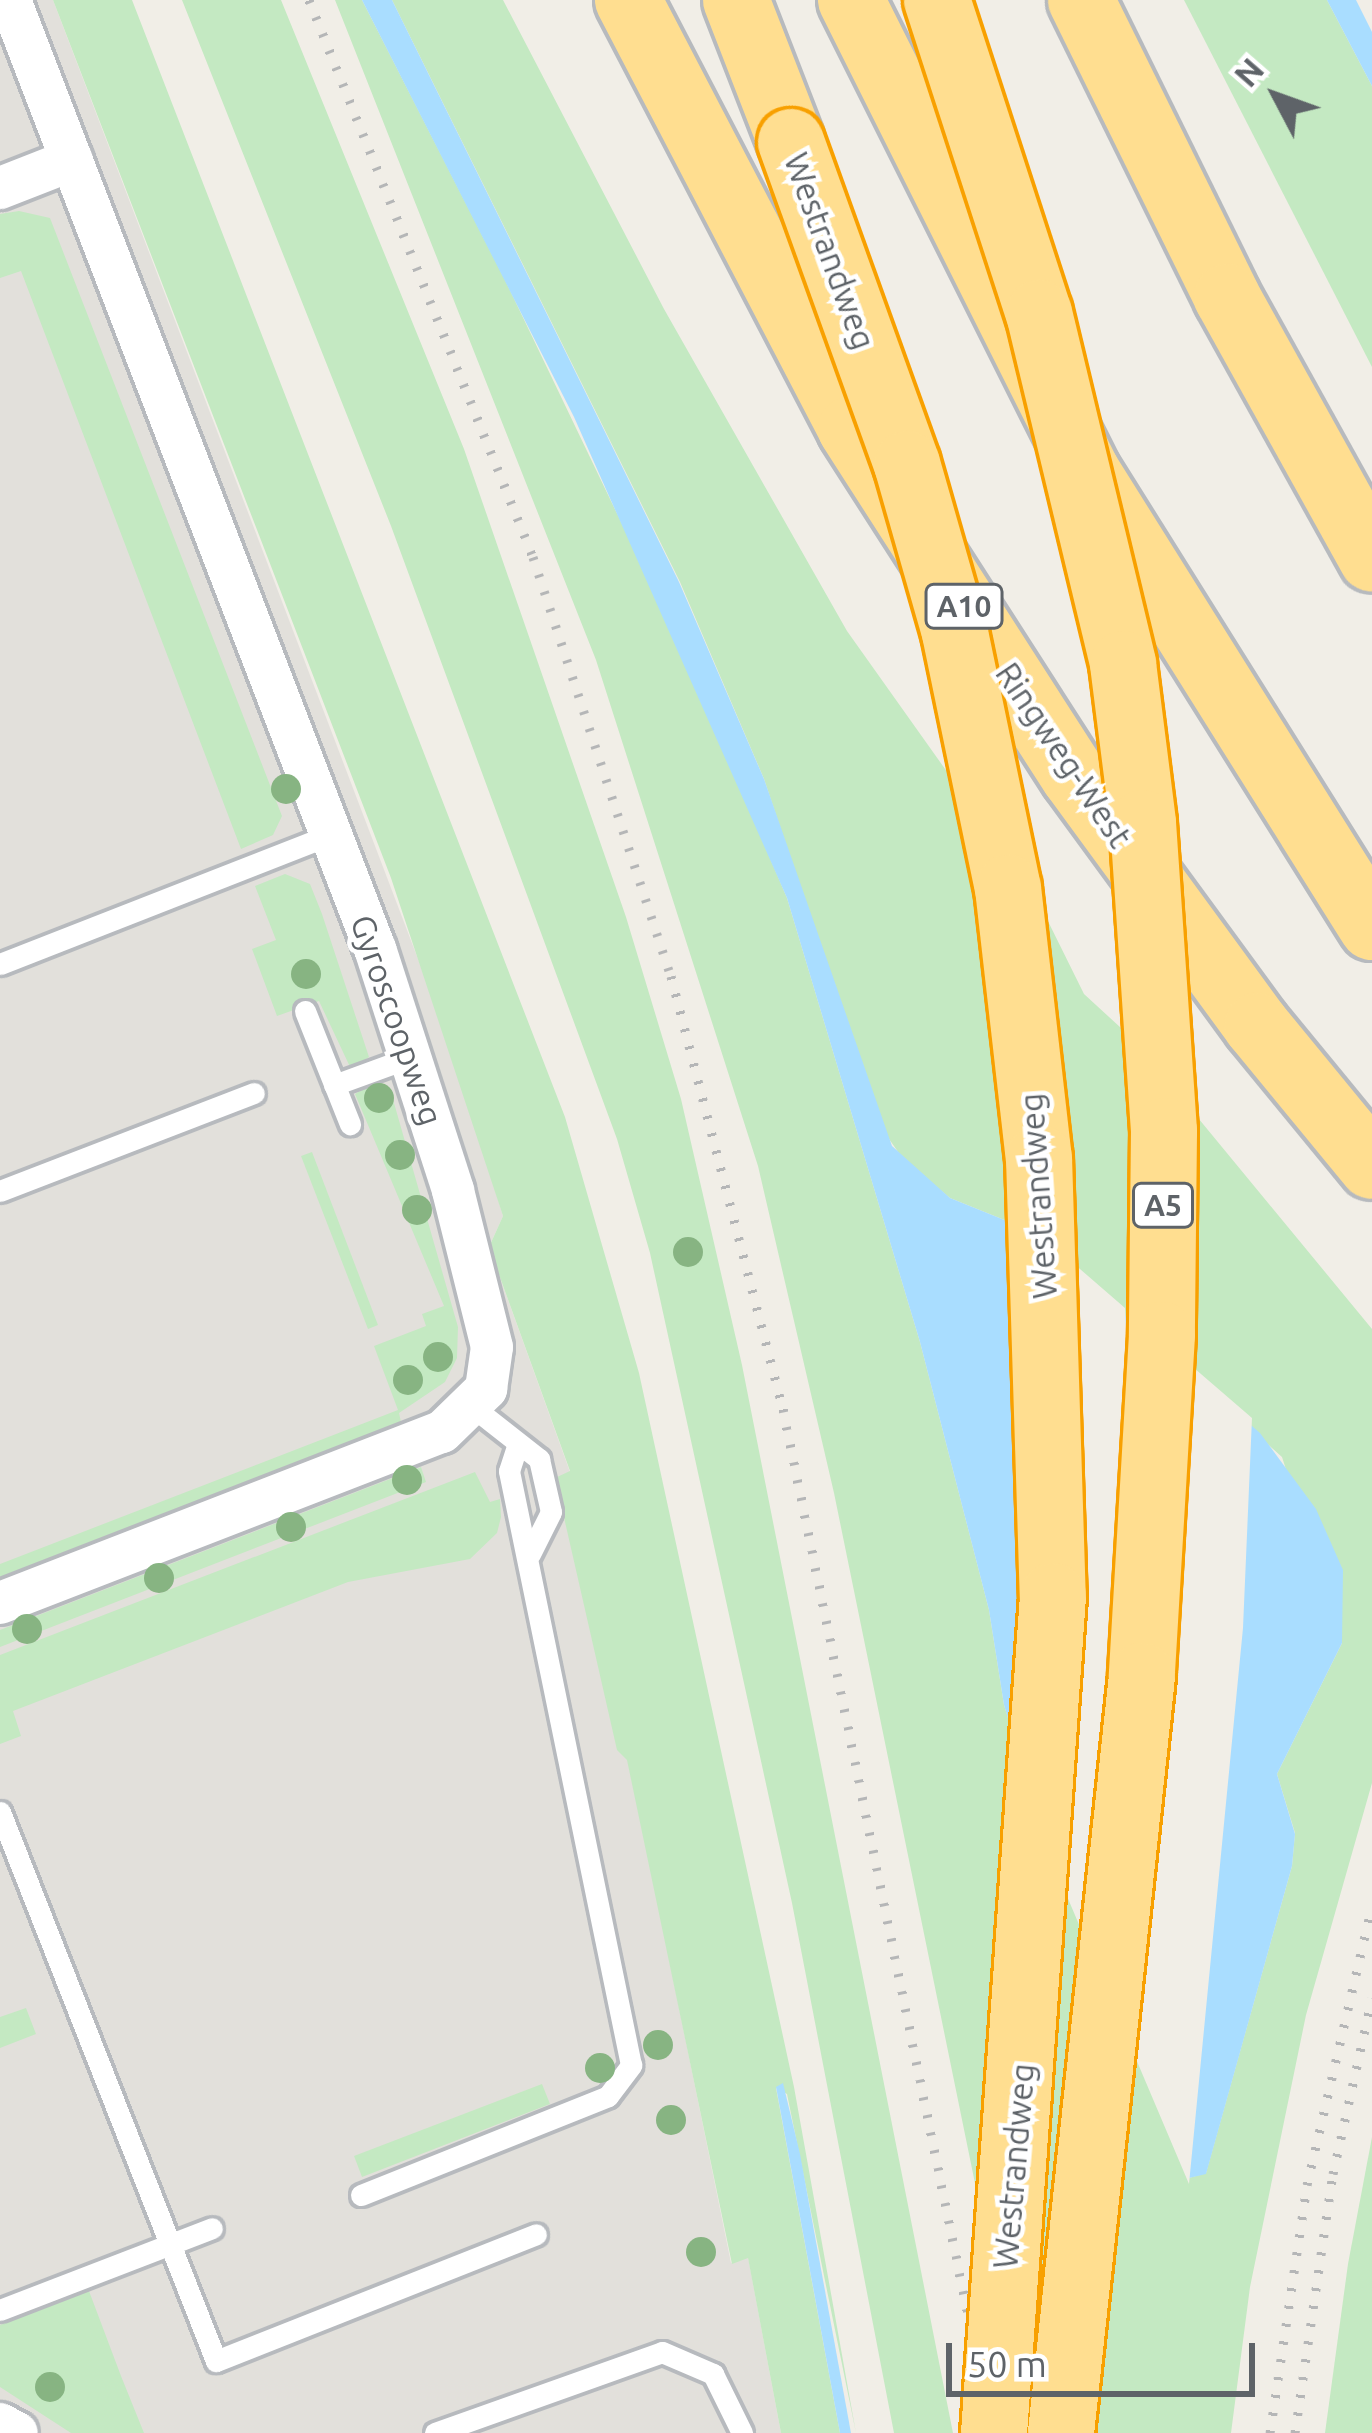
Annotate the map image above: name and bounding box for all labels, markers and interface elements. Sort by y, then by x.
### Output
north arrow [1216,36,1336,156]
text: N [1226,51,1270,93]
street label: Westrandweg [776,147,884,355]
road number: A10 [922,582,1006,630]
street label: Ringweg-West [988,655,1140,855]
street label: Gyroscoopweg [343,910,451,1130]
street label: Westrandweg [1011,1092,1065,1300]
road number: A5 [1130,1181,1196,1229]
street label: Westrandweg [985,2062,1043,2270]
scale bar [952,2319,1261,2393]
text: 50 m [967,2343,1047,2384]

